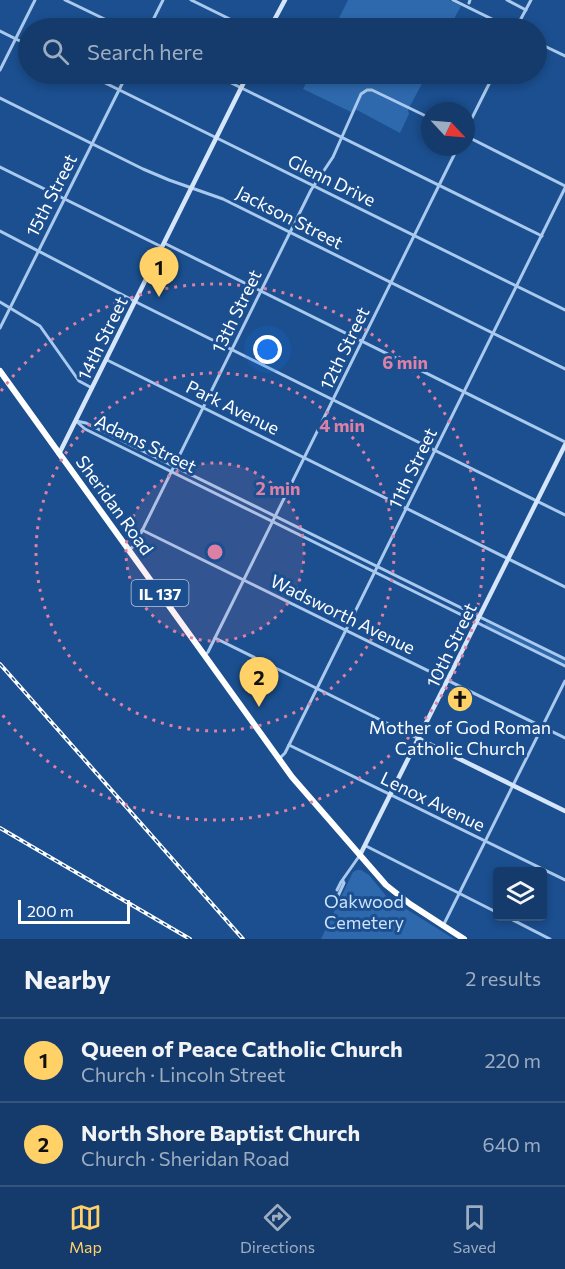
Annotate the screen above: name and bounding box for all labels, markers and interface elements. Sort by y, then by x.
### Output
search box [18,18,547,84]
icon: search [39,35,72,68]
text: Search here [87,38,203,65]
north arrow [421,102,475,156]
street label: Glenn Drive [285,149,379,211]
street label: 15th Street [21,150,81,240]
street label: Jackson Street [233,181,347,253]
pin: 1 [140,248,178,297]
street label: 13th Street [206,266,266,356]
street label: 14th Street [72,293,132,383]
street label: 12th Street [314,303,374,393]
your location [253,335,282,364]
text: 6 min [382,351,428,373]
street label: Park Avenue [183,375,283,439]
street label: Adams Street [92,409,200,477]
text: 4 min [319,414,365,436]
street label: 11th Street [383,424,441,512]
street label: Sheridan Road [71,451,159,559]
text: 2 min [256,477,300,499]
centre of rings [205,542,225,562]
street label: Wadsworth Avenue [267,569,419,659]
road number: IL 137 [132,580,188,606]
street label: 10th Street [421,599,481,691]
pin: 2 [240,658,278,707]
church icon: Mother of God Roman Catholic Church [445,684,475,714]
place label: Mother of God Roman Catholic Church [369,716,551,759]
street label: Lenox Avenue [377,766,489,836]
map controls [493,867,547,921]
button: layers [493,867,547,921]
park label: Oakwood Cemetery [324,890,404,933]
scale bar [18,897,130,924]
text: 200 m [27,901,74,920]
text: Nearby [24,963,111,994]
text: 2 results [465,966,541,990]
text: Queen of Peace Catholic Church [81,1035,403,1062]
text: 1 [39,1048,48,1072]
text: 220 m [485,1048,541,1072]
text: Church · Lincoln Street [81,1062,286,1086]
text: North Shore Baptist Church [81,1119,360,1146]
text: 2 [38,1132,49,1156]
text: 640 m [483,1132,541,1156]
text: Church · Sheridan Road [81,1146,290,1170]
tab: Map [69,1201,102,1256]
tab: Directions [240,1201,315,1256]
tab: Saved [453,1201,496,1256]

